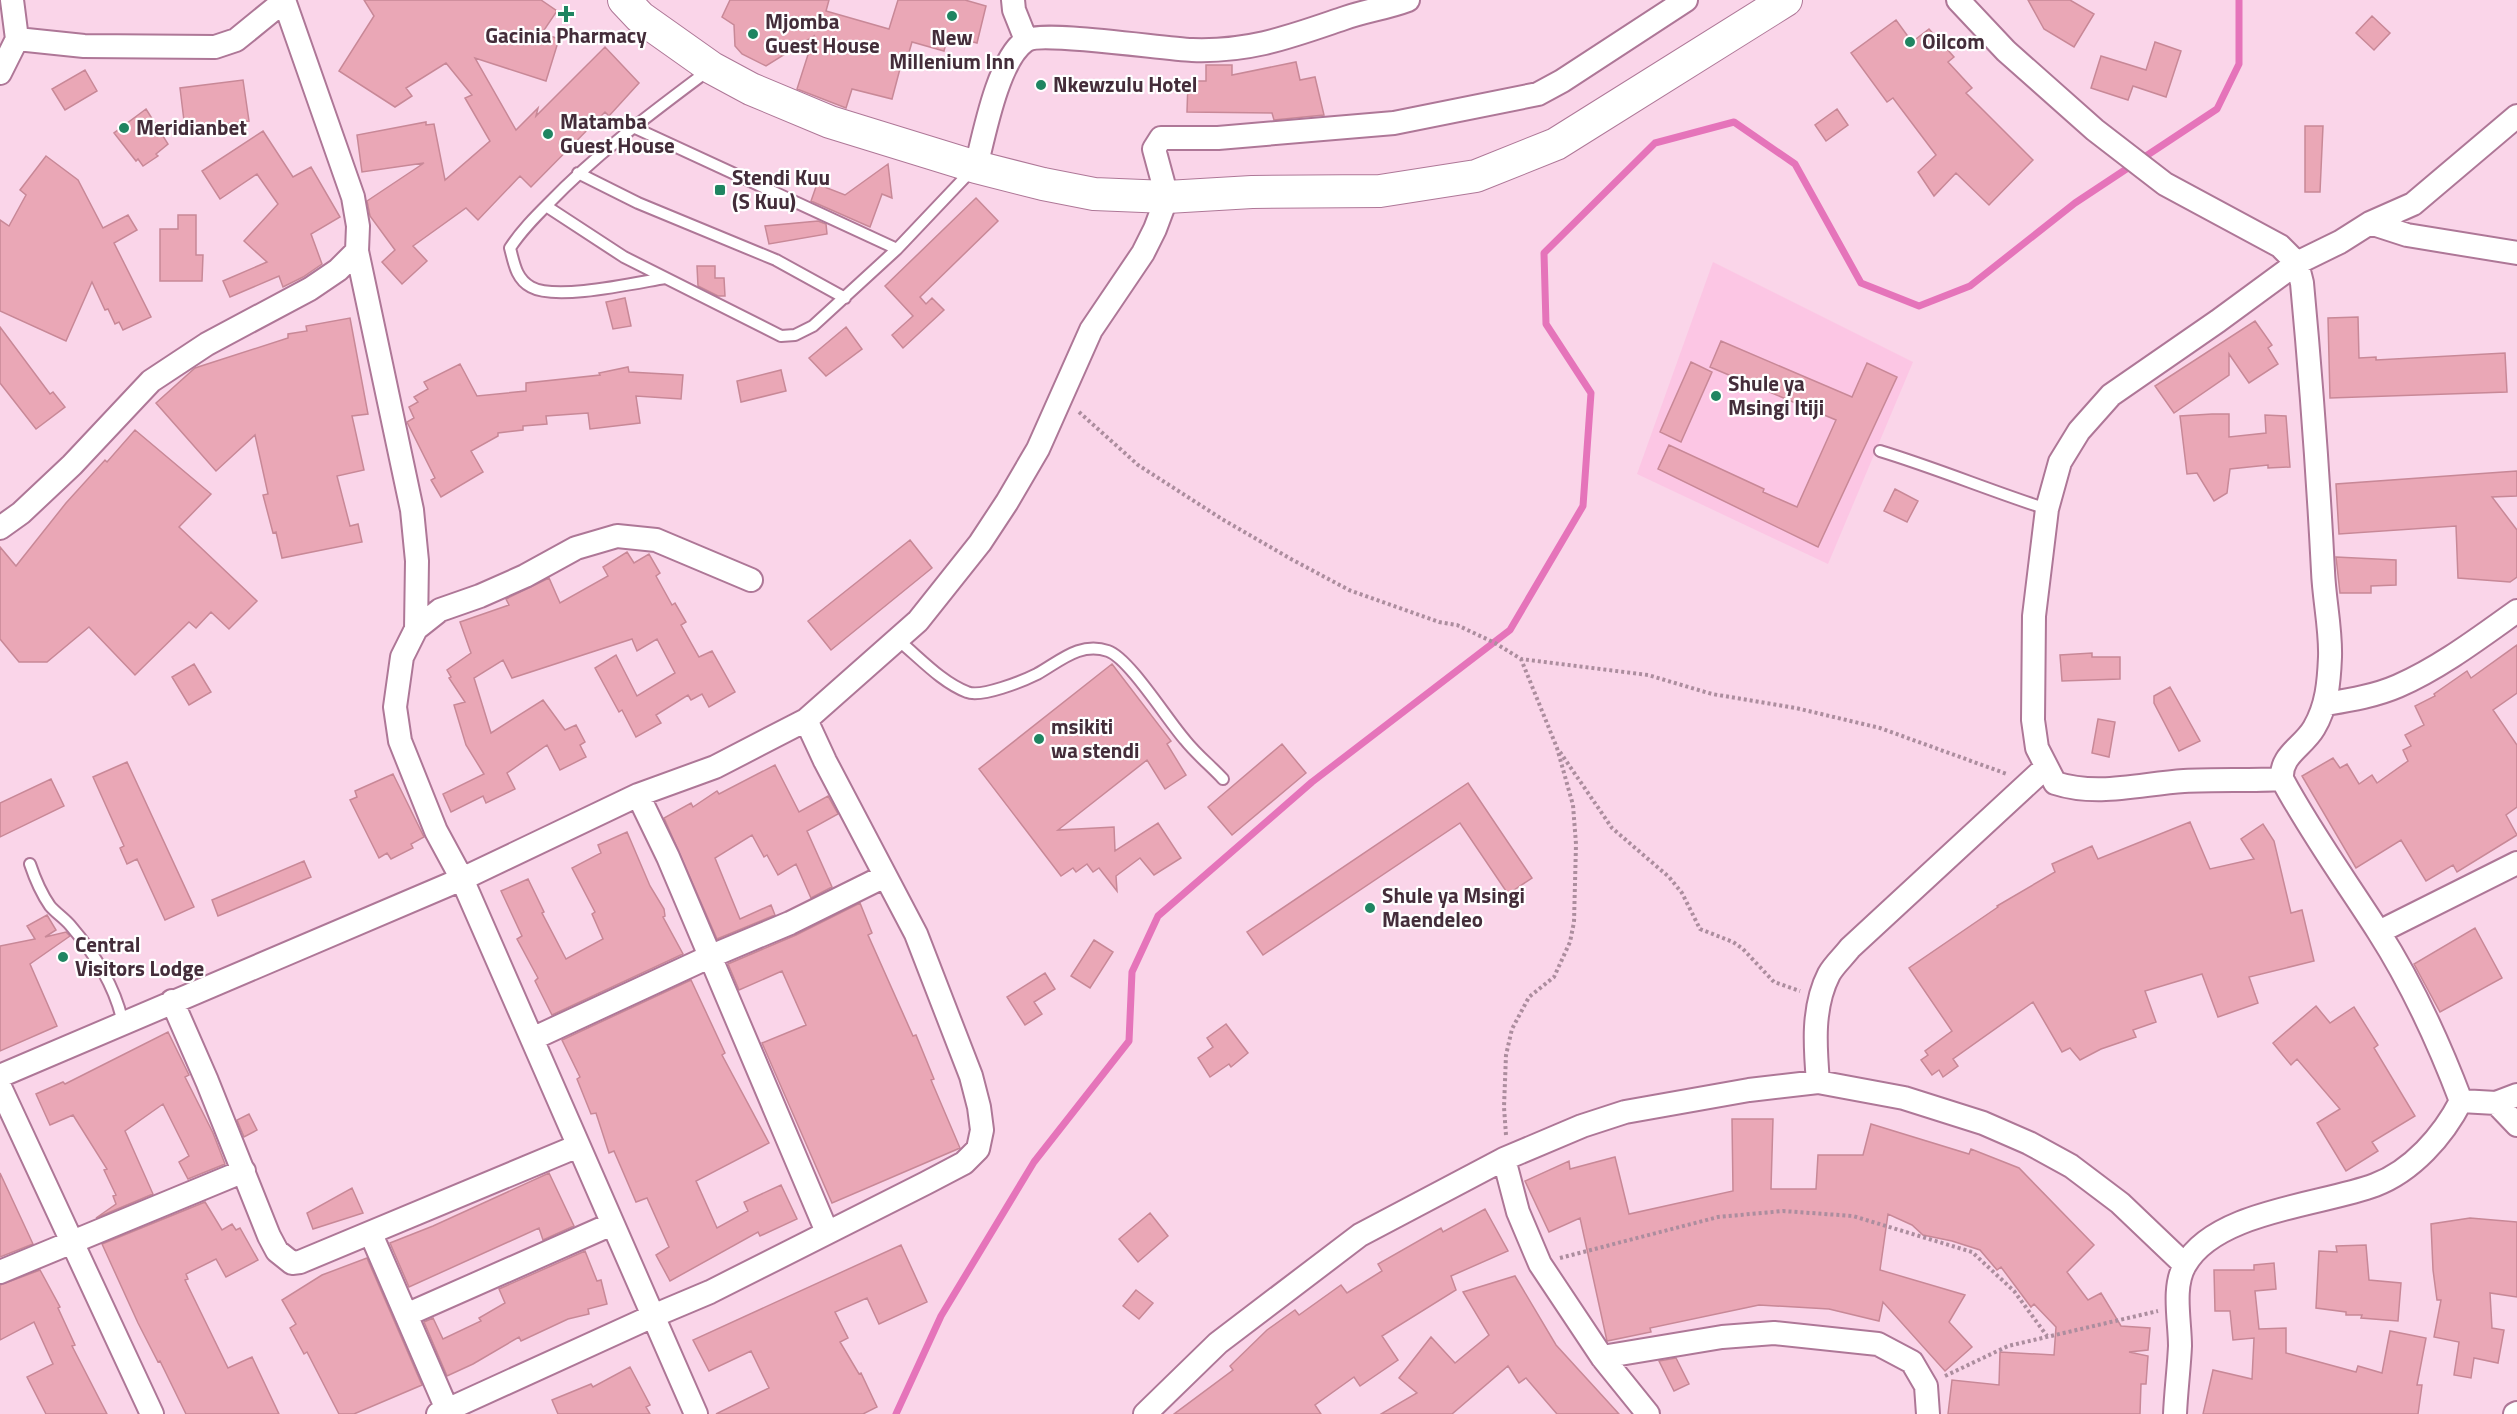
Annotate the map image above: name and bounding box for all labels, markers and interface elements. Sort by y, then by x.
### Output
place label: Mjomba Guest House [765,5,880,61]
marker: Gacinia Pharmacy [559,7,573,21]
marker: New Millenium Inn [945,9,959,23]
place label: Gacinia Pharmacy [485,19,647,51]
place label: New Millenium Inn [889,21,1015,77]
place label: Oilcom [1922,25,1985,57]
marker: Mjomba Guest House [746,27,760,41]
marker: Oilcom [1903,35,1917,49]
place label: Nkewzulu Hotel [1053,68,1197,100]
marker: Nkewzulu Hotel [1034,78,1048,92]
place label: Matamba Guest House [560,105,675,161]
place label: Meridianbet [136,111,247,143]
marker: Meridianbet [117,121,131,135]
marker: Matamba Guest House [541,127,555,141]
place label: Stendi Kuu (S Kuu) [732,161,830,217]
marker: Stendi Kuu (S Kuu) [713,183,727,197]
place label: Shule ya Msingi Itiji [1728,367,1824,423]
marker: Shule ya Msingi Itiji [1709,389,1723,403]
place label: msikiti wa stendi [1051,710,1139,766]
marker: msikiti wa stendi [1032,732,1046,746]
place label: Shule ya Msingi Maendeleo [1382,879,1525,935]
marker: Shule ya Msingi Maendeleo [1363,901,1377,915]
place label: Central Visitors Lodge [75,928,204,984]
marker: Central Visitors Lodge [56,950,70,964]

